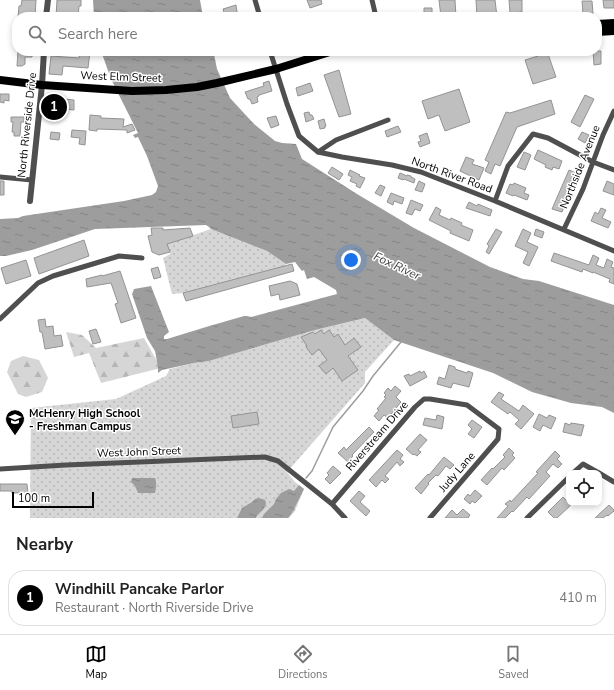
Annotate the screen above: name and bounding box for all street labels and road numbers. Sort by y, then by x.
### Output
street label: West Elm Street [80,68,162,86]
street label: North Riverside Drive [14,72,40,178]
street label: Northside Avenue [556,123,604,211]
street label: North River Road [409,153,495,197]
street label: Riverstream Drive [342,398,412,474]
street label: West John Street [97,443,182,461]
street label: Judy Lane [435,449,479,496]

